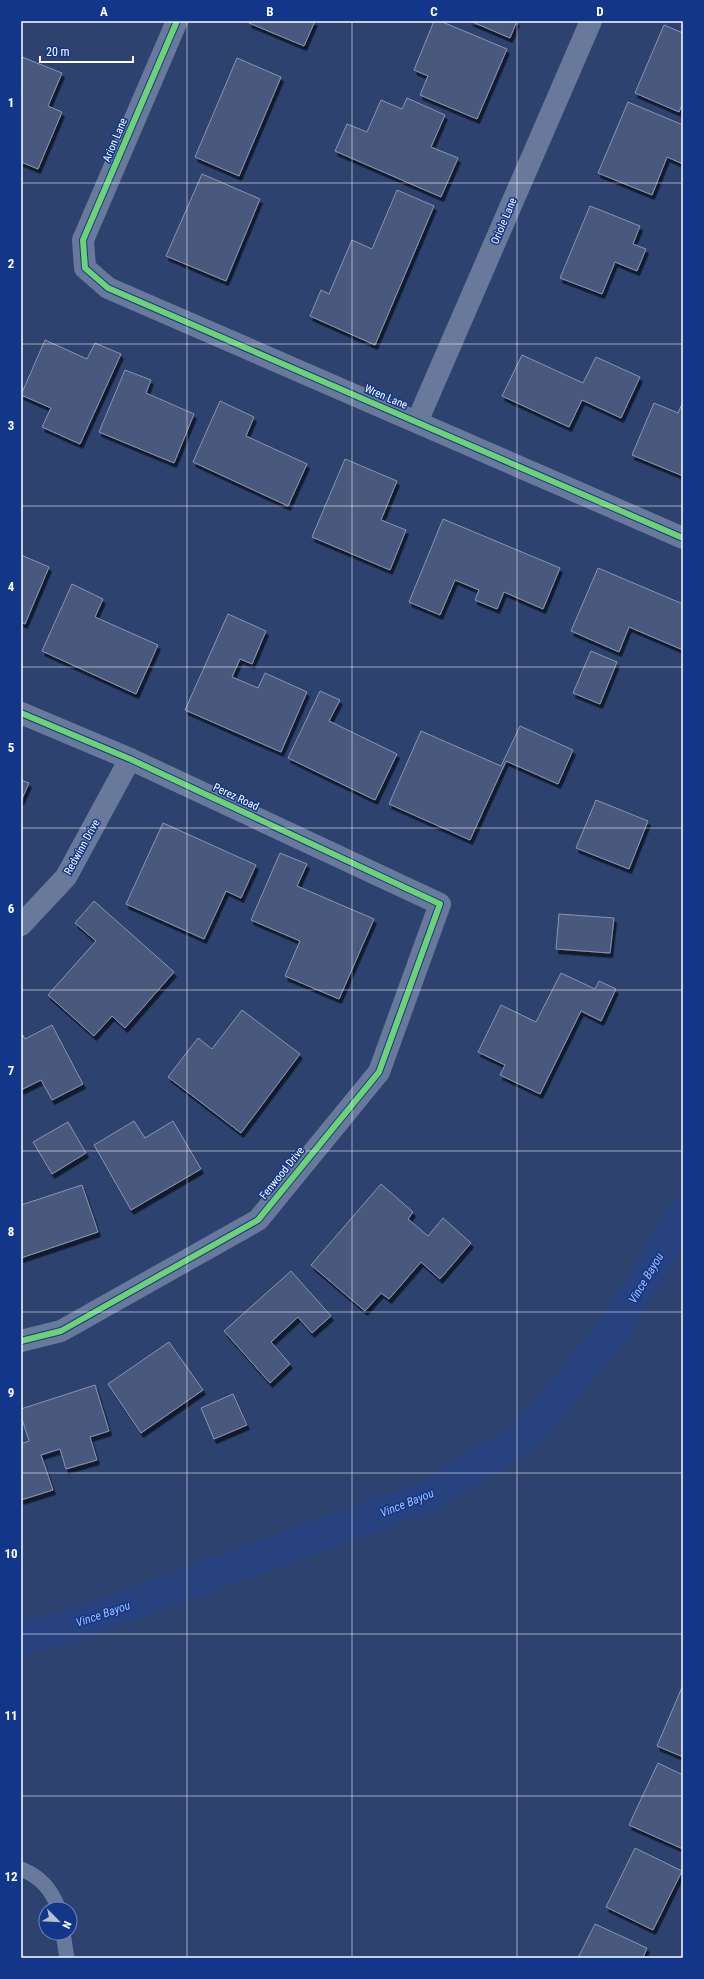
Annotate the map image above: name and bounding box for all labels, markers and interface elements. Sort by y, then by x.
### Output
text: A [100,4,108,19]
text: B [266,4,274,19]
text: C [430,4,438,19]
text: D [596,4,604,19]
scale bar [40,38,133,64]
text: 20 m [46,45,70,59]
text: 1 [8,95,14,110]
street label: Arion Lane [100,116,130,164]
street label: Oriole Lane [488,196,520,246]
text: 2 [8,256,15,271]
street label: Wren Lane [363,382,409,412]
text: 3 [8,418,14,433]
text: 4 [8,579,15,594]
text: 5 [8,740,15,755]
street label: Perez Road [211,781,261,813]
street label: Redwinn Drive [61,817,103,877]
text: 6 [8,901,15,916]
text: 7 [8,1063,15,1078]
street label: Fenwood Drive [257,1144,307,1202]
text: 8 [8,1224,14,1239]
water label: Vince Bayou [625,1250,667,1306]
text: 9 [8,1385,14,1400]
water label: Vince Bayou [378,1486,436,1520]
text: 10 [4,1546,18,1561]
water label: Vince Bayou [74,1598,132,1630]
text: 11 [4,1708,18,1723]
text: 12 [4,1869,18,1884]
north arrow [38,1901,78,1941]
text: N [59,1919,74,1931]

